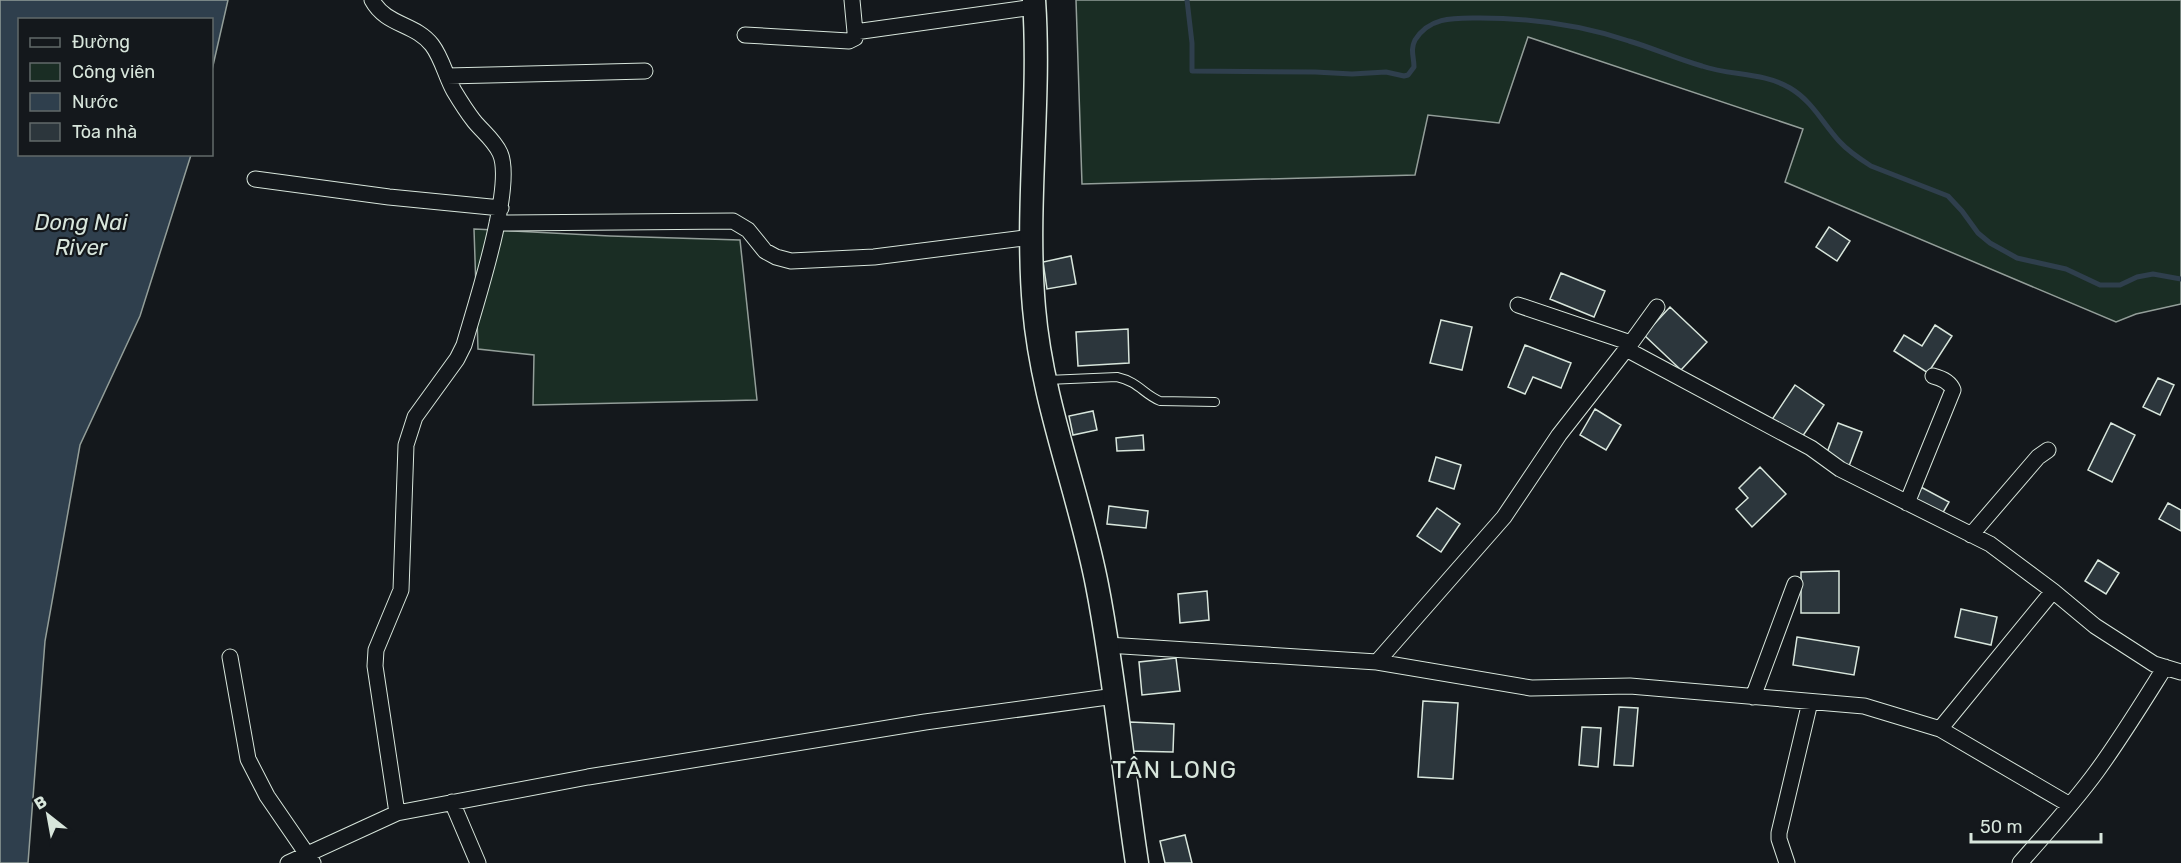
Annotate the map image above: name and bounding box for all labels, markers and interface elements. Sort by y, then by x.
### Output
legend [18,18,213,156]
text: Đường [72,31,130,53]
text: Công viên [72,61,155,83]
text: Nước [72,91,118,113]
text: Tòa nhà [72,121,137,143]
water label: Dong Nai River [34,209,128,261]
district label: TÂN LONG [1112,756,1238,784]
north arrow [18,785,78,845]
text: B [31,792,50,814]
scale bar [1971,806,2102,844]
text: 50 m [1980,816,2023,838]

